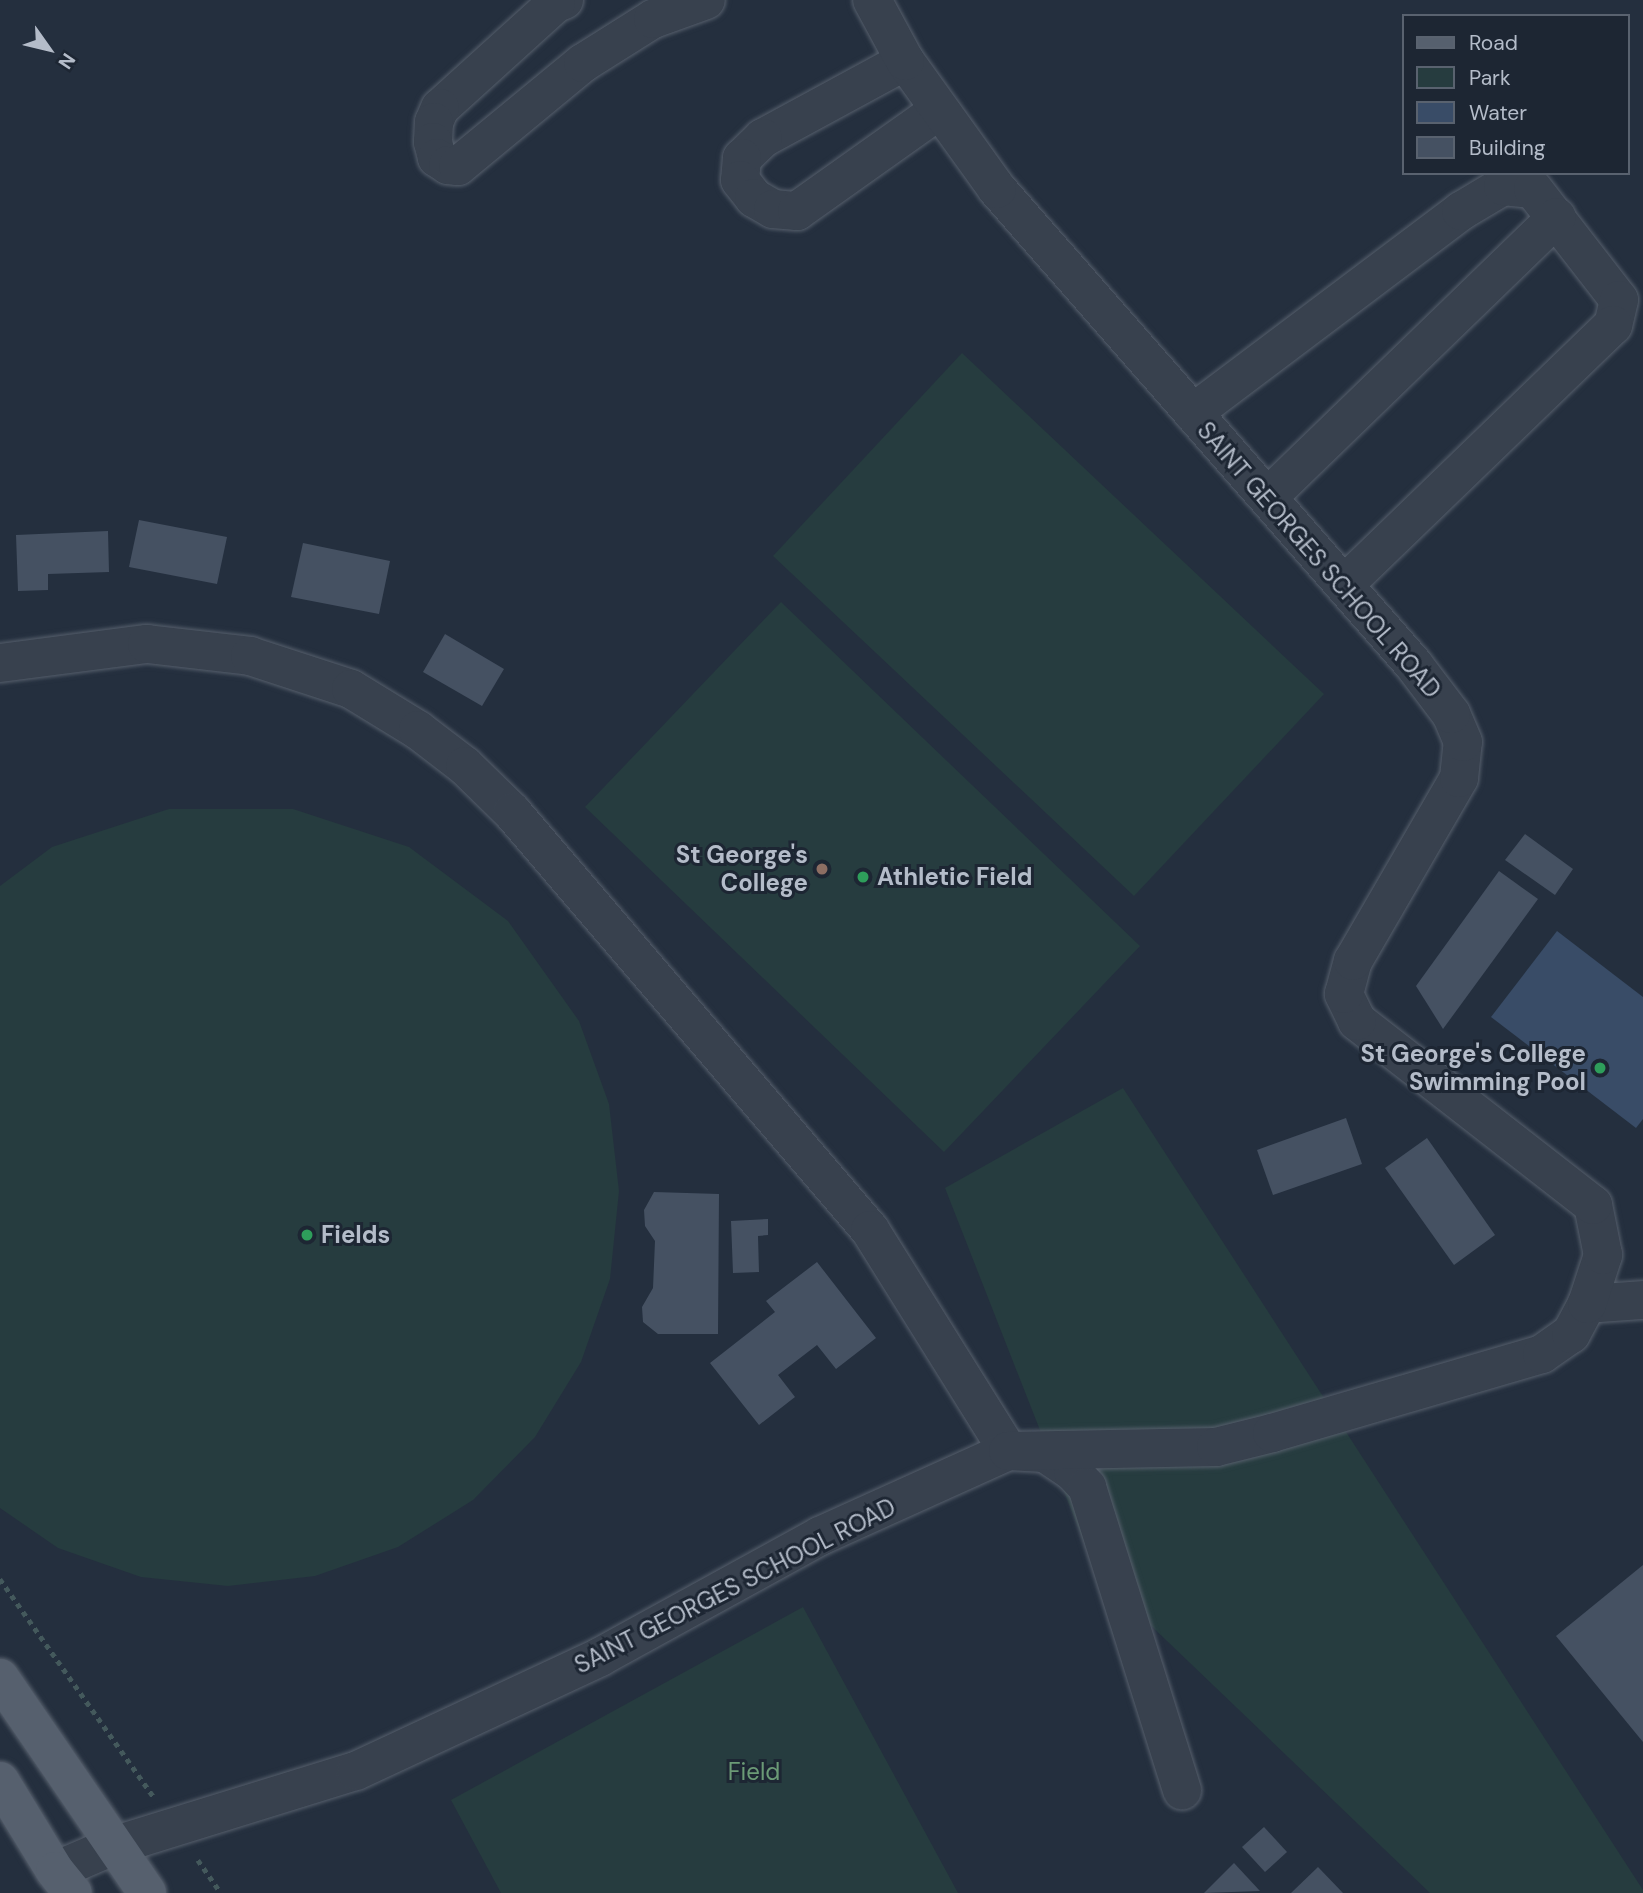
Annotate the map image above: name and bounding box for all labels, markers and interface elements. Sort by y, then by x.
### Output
north arrow [14,14,84,84]
legend [1402,14,1629,175]
text: Road [1469,29,1518,57]
text: N [53,48,81,74]
text: Park [1469,64,1510,92]
text: Water [1469,99,1527,127]
text: Building [1469,134,1545,162]
street label: SAINT GEORGES SCHOOL ROAD [1191,416,1447,704]
place label: St George's College [676,841,808,897]
marker: St George's College [814,861,830,877]
place label: Athletic Field [877,863,1032,891]
marker: Athletic Field [855,869,871,885]
place label: St George's College Swimming Pool [1360,1040,1586,1096]
marker: St George's College Swimming Pool [1592,1060,1608,1076]
place label: Fields [321,1221,390,1249]
marker: Fields [299,1227,315,1243]
street label: SAINT GEORGES SCHOOL ROAD [570,1492,900,1680]
park label: Field [728,1758,780,1786]

